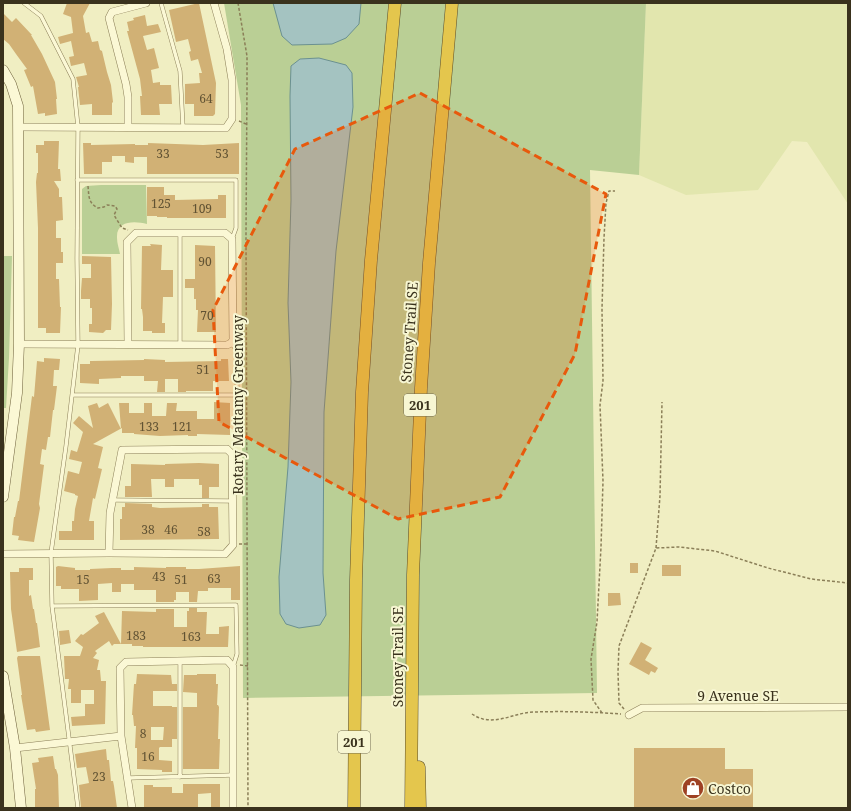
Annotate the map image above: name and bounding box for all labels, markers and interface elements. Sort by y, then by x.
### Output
house number: 64 [199,90,213,107]
house number: 33 [156,145,170,162]
house number: 53 [215,145,229,162]
house number: 125 [151,195,171,212]
house number: 109 [192,200,212,217]
house number: 90 [198,253,212,270]
street label: Stoney Trail SE [396,281,422,383]
house number: 70 [200,307,214,324]
street label: Rotary Mattamy Greenway [228,315,247,495]
house number: 51 [196,361,210,378]
road number: 201 [404,394,436,416]
house number: 133 [139,418,159,435]
house number: 121 [172,418,192,435]
house number: 38 [141,521,155,538]
house number: 46 [164,521,178,538]
house number: 58 [197,523,211,540]
house number: 43 [152,568,166,585]
house number: 63 [207,570,221,587]
house number: 15 [76,571,90,588]
house number: 51 [174,571,188,588]
street label: Stoney Trail SE [388,607,407,707]
house number: 183 [126,627,146,644]
house number: 163 [181,628,201,645]
street label: 9 Avenue SE [697,686,779,705]
house number: 8 [140,725,147,742]
road number: 201 [338,731,370,753]
house number: 16 [141,748,155,765]
house number: 23 [92,768,106,785]
shop icon: Costco [680,775,706,801]
place label: Costco [708,779,751,798]

